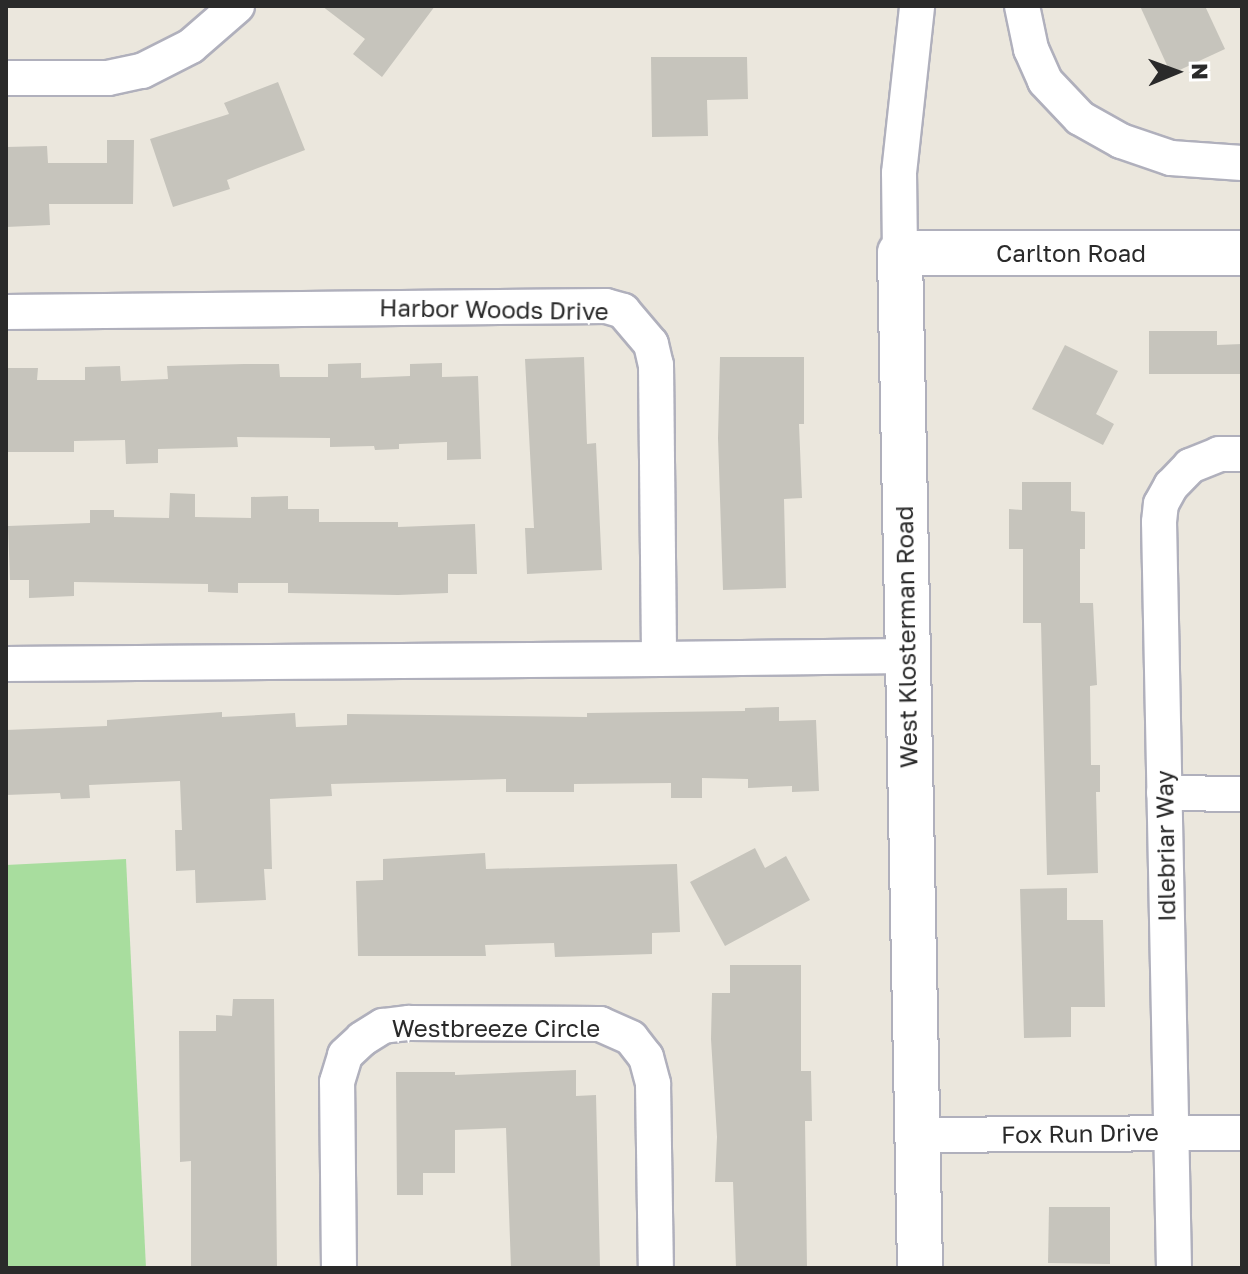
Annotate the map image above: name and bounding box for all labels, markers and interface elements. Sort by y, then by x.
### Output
north arrow [1136,32,1216,112]
text: N [1187,63,1214,80]
street label: Carlton Road [996,239,1146,267]
street label: Harbor Woods Drive [379,293,609,325]
street label: West Klosterman Road [889,506,923,768]
street label: Idlebriar Way [1149,770,1181,922]
street label: Westbreeze Circle [392,1014,600,1042]
street label: Fox Run Drive [1001,1117,1159,1149]

